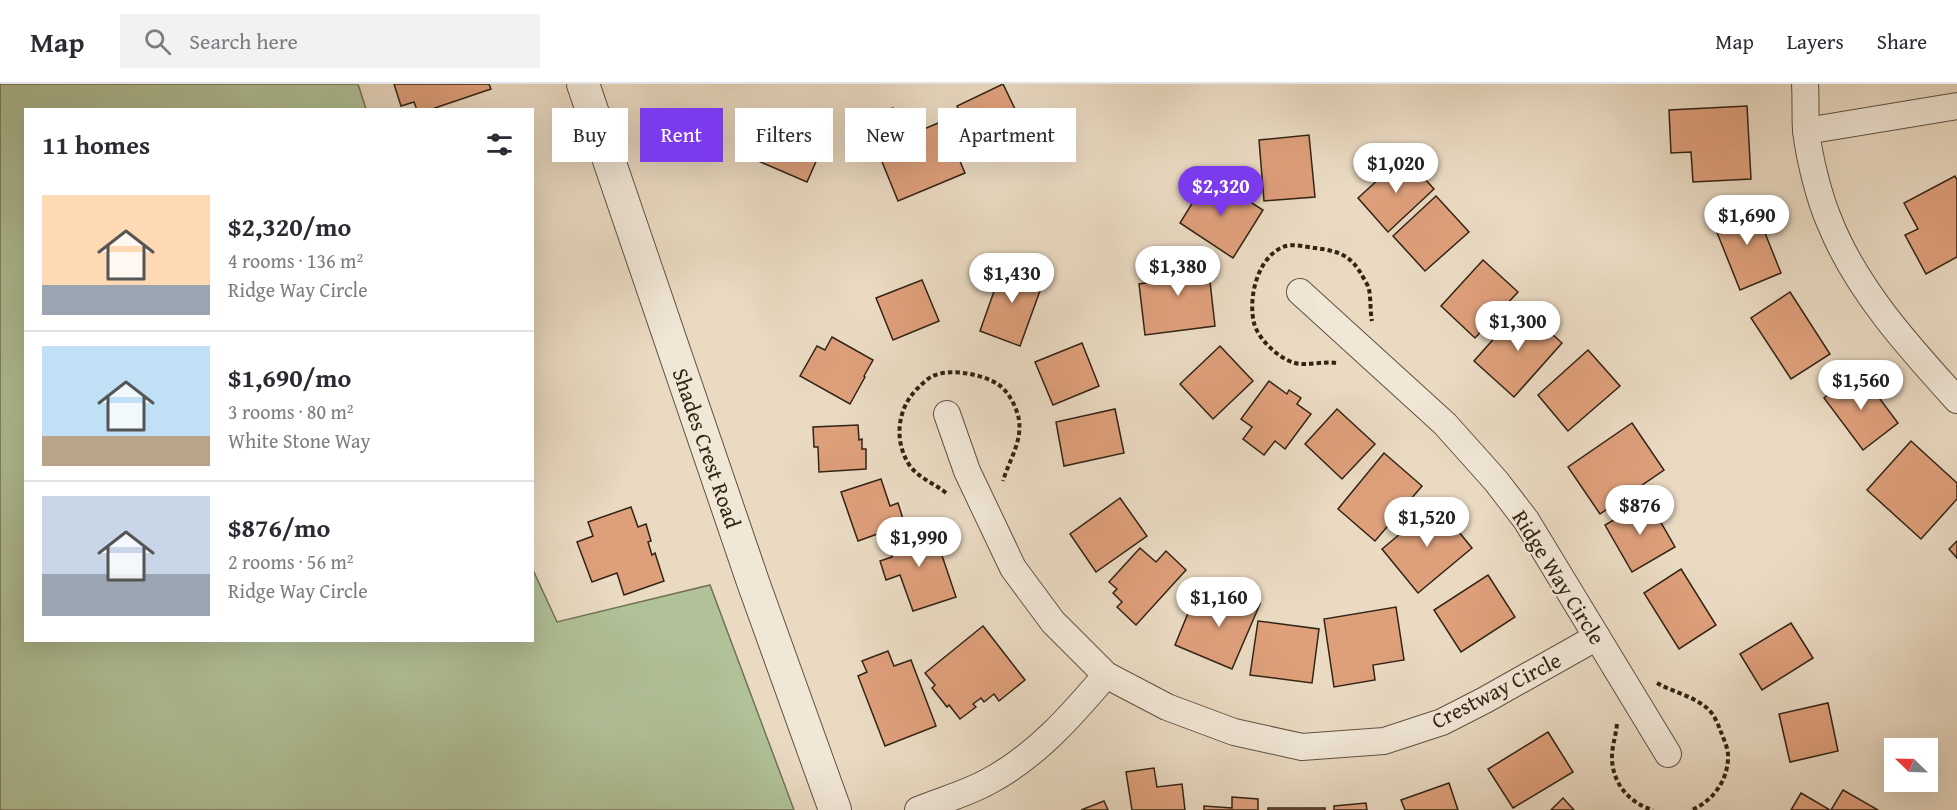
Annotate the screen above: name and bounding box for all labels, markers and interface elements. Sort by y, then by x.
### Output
search box [120,14,540,68]
text: Map [30,21,84,62]
icon: search [141,25,174,58]
text: Search here [189,25,298,57]
text: Map [1715,26,1754,57]
text: Layers [1787,26,1844,57]
text: Share [1877,26,1927,57]
chip: Buy [552,108,628,162]
chip: Rent [640,108,723,162]
chip: Filters [735,108,833,162]
chip: New [845,108,926,162]
chip: Apartment [938,108,1076,162]
text: 11 homes [42,125,150,164]
icon: filters [483,128,516,161]
pin: $1,020 [1347,143,1445,194]
text: $1,020 [1367,148,1425,177]
pin: $2,320 [1172,166,1270,217]
text: $2,320 [1192,171,1250,200]
pin: $1,690 [1698,195,1796,246]
text: $1,690 [1718,200,1776,229]
text: $2,320/mo [228,207,351,246]
icon: home [90,219,162,291]
text: 4 rooms · 136 m² [228,246,363,275]
pin: $1,380 [1129,246,1227,297]
text: $1,380 [1149,251,1207,280]
pin: $1,430 [963,253,1061,304]
text: $1,430 [983,258,1041,287]
text: Ridge Way Circle [228,275,368,304]
pin: $1,300 [1469,301,1567,352]
text: $1,300 [1489,306,1547,335]
text: $1,690/mo [228,358,351,397]
pin: $1,560 [1812,360,1910,411]
street label: Shades Crest Road [665,364,749,533]
text: $1,560 [1832,365,1890,394]
icon: home [90,370,162,442]
text: 3 rooms · 80 m² [228,397,354,426]
text: White Stone Way [228,426,370,455]
pin: $876 [1604,485,1676,536]
text: $876 [1619,490,1661,519]
pin: $1,520 [1378,497,1476,548]
text: $1,520 [1398,502,1456,531]
street label: Ridge Way Circle [1505,503,1613,651]
text: $876/mo [228,508,330,547]
pin: $1,990 [870,517,968,568]
icon: home [90,520,162,592]
text: $1,990 [890,522,948,551]
text: 2 rooms · 56 m² [228,547,354,576]
text: Ridge Way Circle [228,576,368,605]
pin: $1,160 [1170,577,1268,628]
text: $1,160 [1190,582,1248,611]
street label: Crestway Circle [1426,644,1566,736]
north arrow [1884,738,1938,792]
map controls [1884,738,1938,792]

